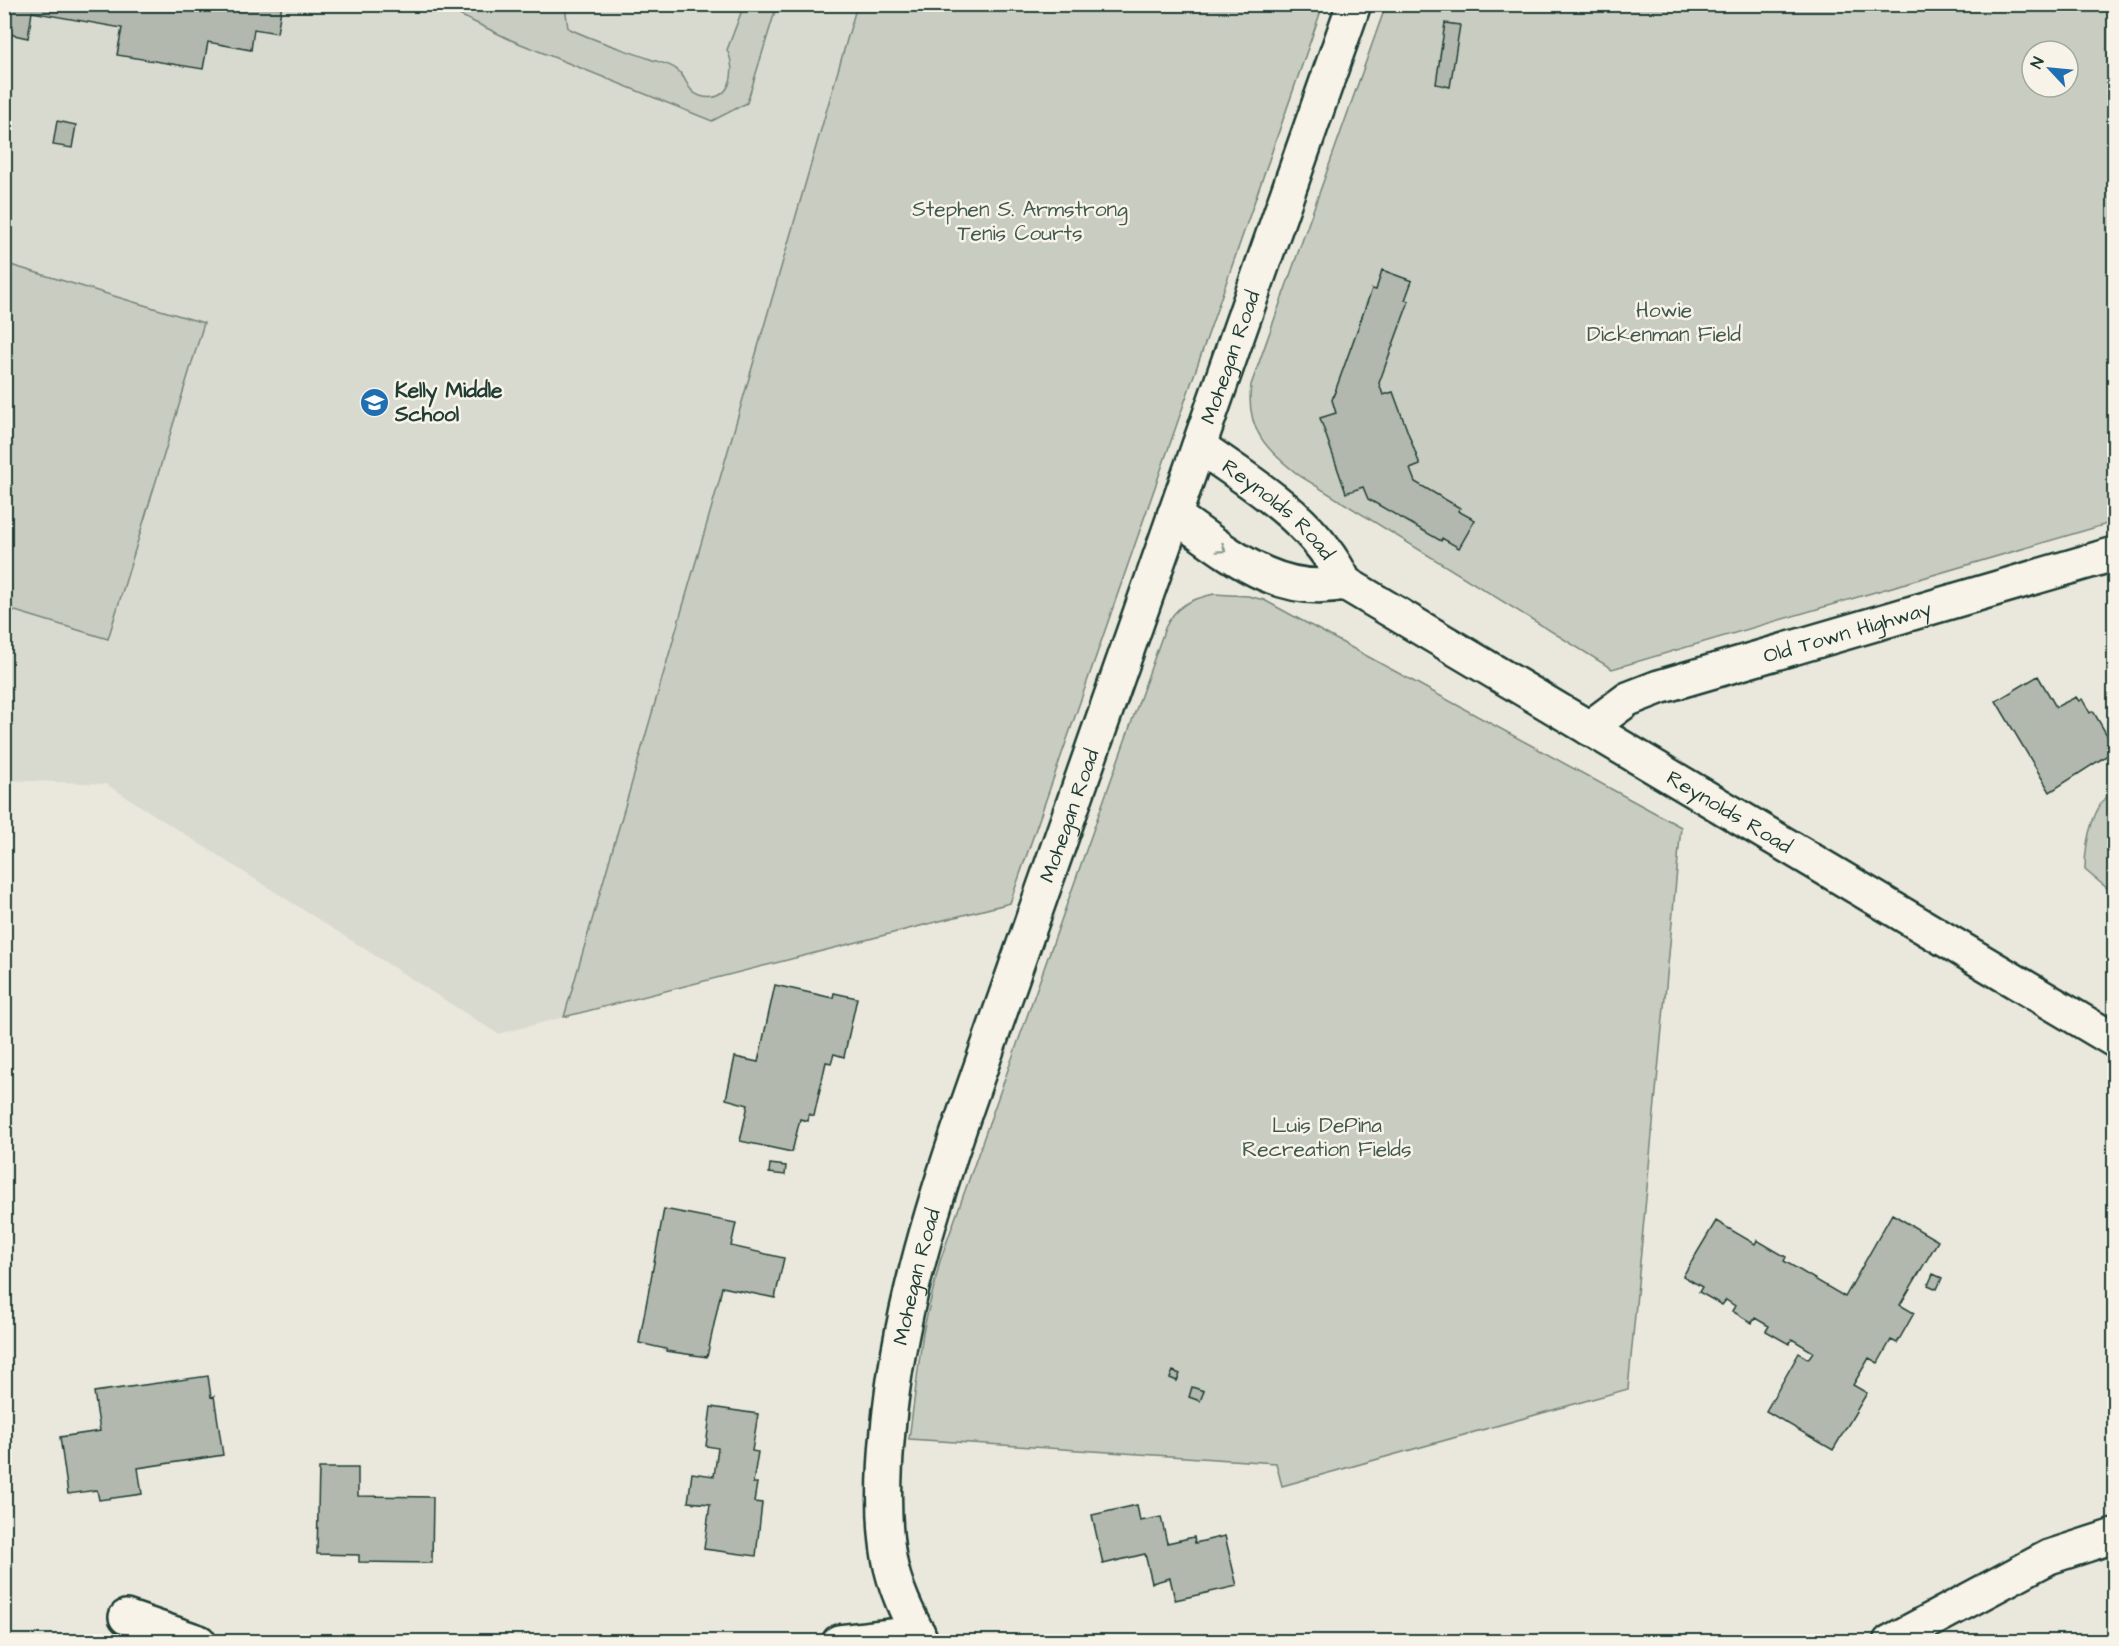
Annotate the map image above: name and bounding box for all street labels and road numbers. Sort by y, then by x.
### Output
street label: Mohegan Road [1194,286,1267,428]
street label: Reynolds Road [1216,452,1341,566]
street label: Old Town Highway [1760,594,1936,671]
street label: Mohegan Road [1033,745,1106,887]
street label: Reynolds Road [1661,763,1798,861]
street label: Mohegan Road [886,1205,948,1347]

